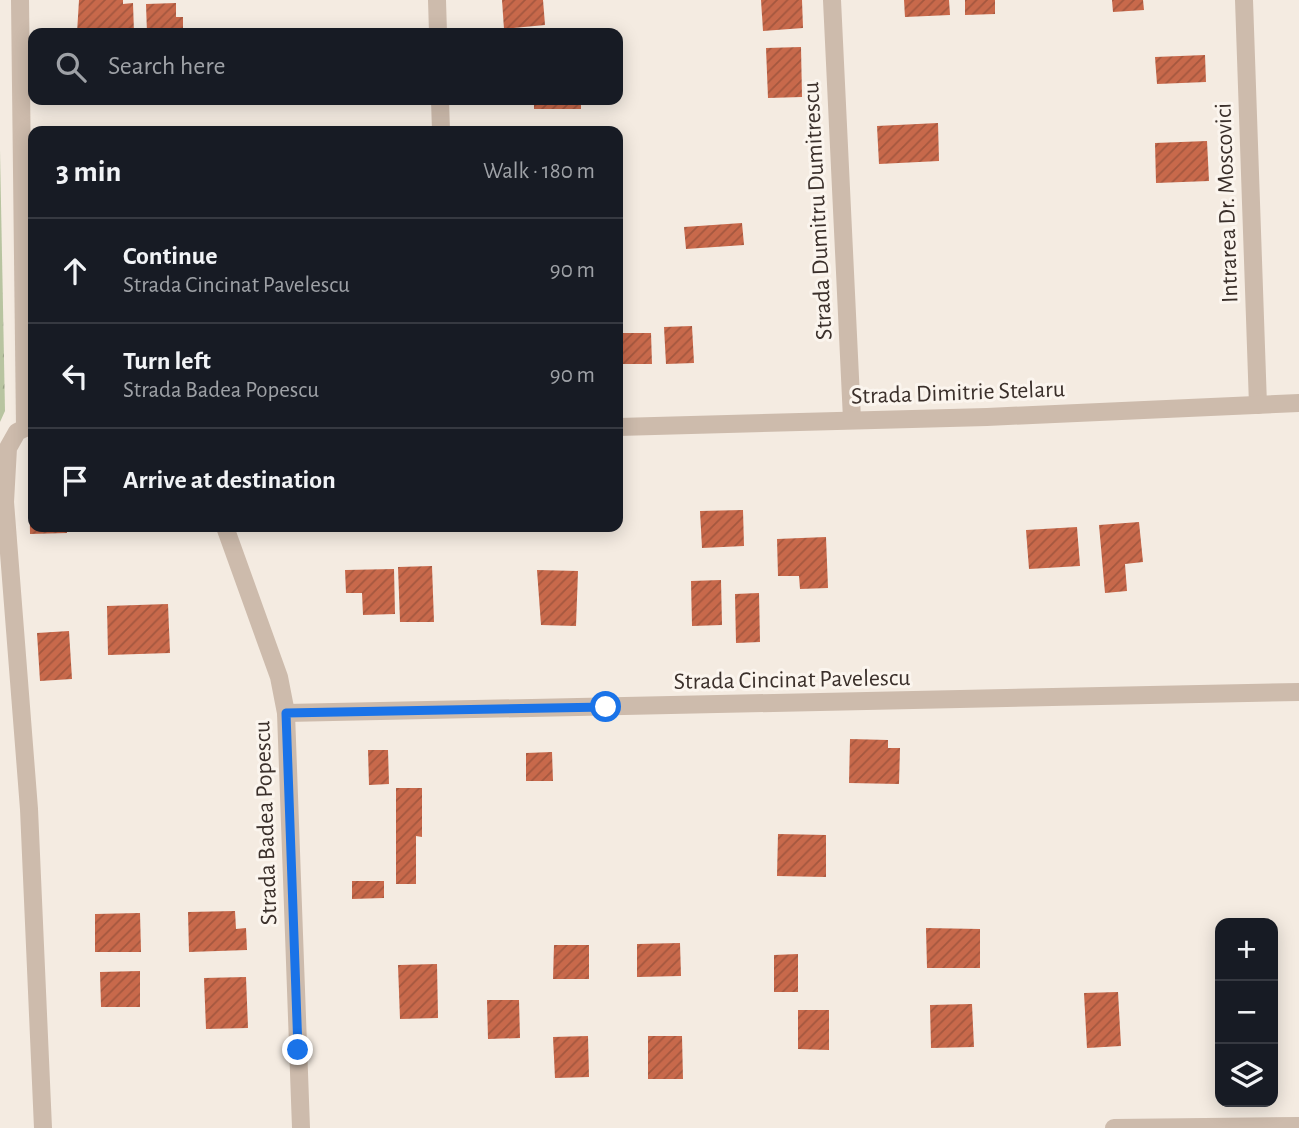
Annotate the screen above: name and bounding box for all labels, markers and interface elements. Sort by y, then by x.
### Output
search box [28,28,623,105]
icon: search [52,48,90,86]
text: Search here [108,53,226,79]
street label: Strada Dumitru Dumitrescu [799,81,837,341]
street label: Intrarea Dr. Moscovici [1212,103,1242,303]
text: 3 min [56,157,121,187]
text: Walk · 180 m [483,160,595,183]
text: Continue [123,243,218,269]
icon: ahead [56,252,94,290]
text: 90 m [550,259,595,282]
text: Strada Cincinat Pavelescu [123,274,350,297]
text: Turn left [123,348,211,374]
icon: left [56,357,94,395]
text: 90 m [550,364,595,387]
street label: Strada Dimitrie Stelaru [851,377,1065,409]
text: Strada Badea Popescu [123,379,319,402]
icon: arrive [56,462,94,500]
text: Arrive at destination [123,467,336,493]
street label: Strada Cincinat Pavelescu [673,666,911,694]
route start [590,691,621,722]
street label: Strada Badea Popescu [250,720,282,926]
map controls [1215,918,1278,1107]
button: + [1215,918,1278,981]
button: − [1215,981,1278,1044]
route end [282,1034,313,1065]
button: layers [1215,1044,1278,1107]

